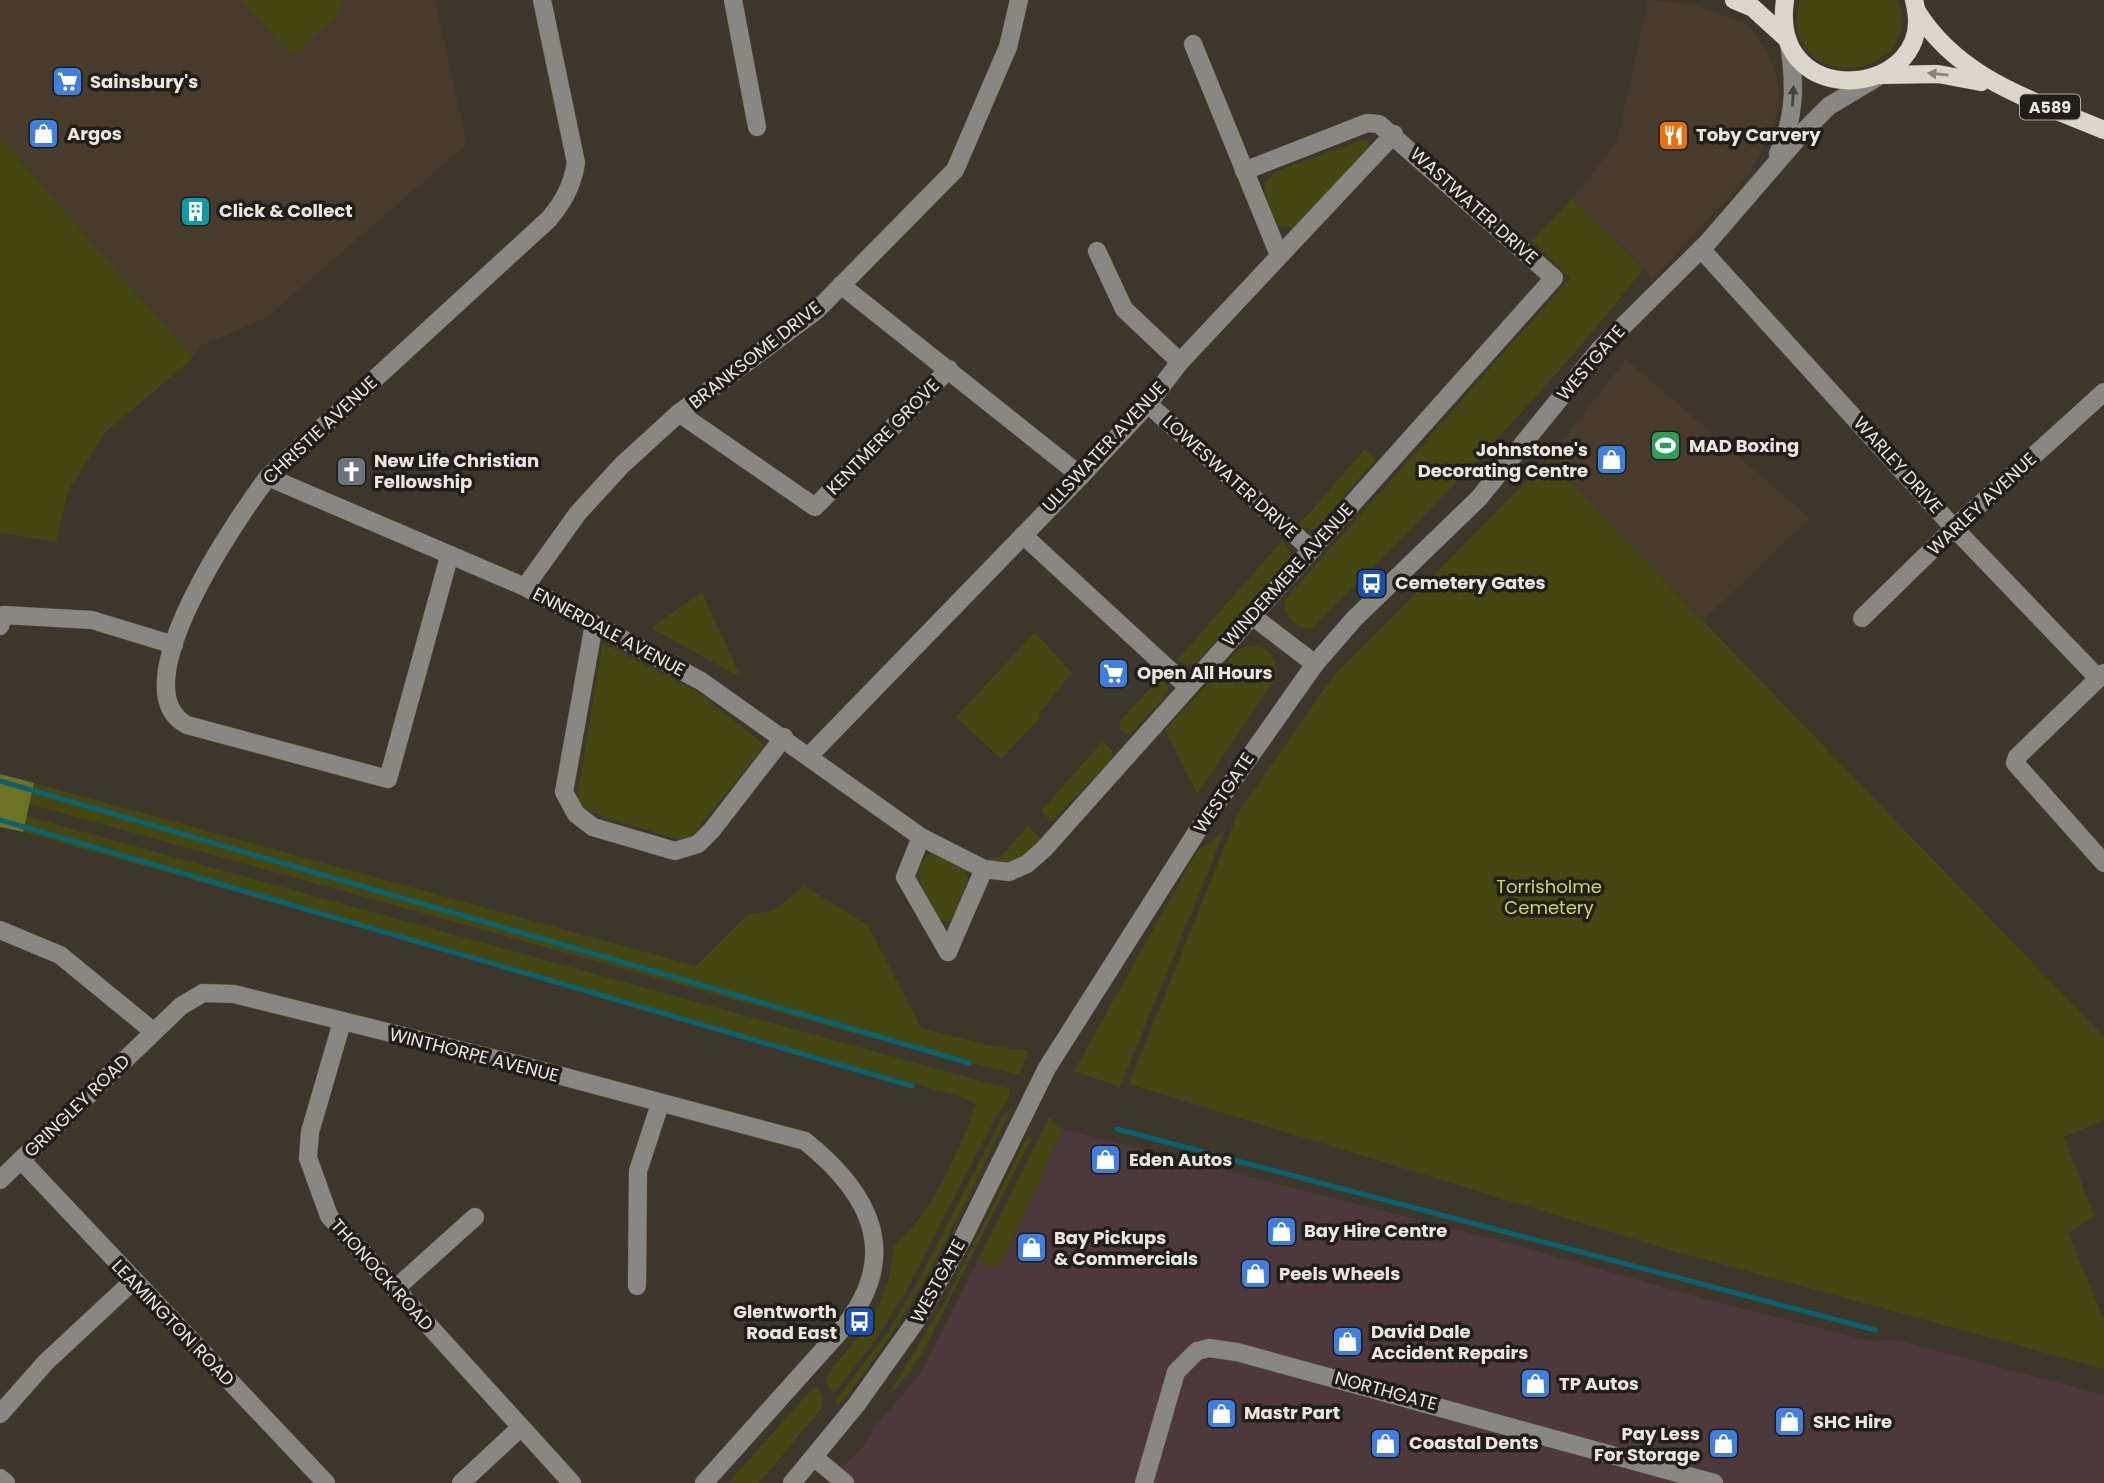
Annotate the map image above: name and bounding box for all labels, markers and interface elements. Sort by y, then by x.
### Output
supermarket icon: Sainsbury's [50,65,84,99]
place label: Sainsbury's [90,69,198,94]
one-way arrow [1927,69,1949,80]
one-way arrow [1788,84,1799,106]
road number: A589 [2020,94,2080,120]
shop icon: Argos [27,117,61,151]
restaurant icon: Toby Carvery [1656,118,1690,152]
place label: Argos [67,121,122,146]
place label: Toby Carvery [1696,122,1821,147]
street label: WASTWATER DRIVE [1405,141,1544,270]
building icon: Click & Collect [179,194,213,228]
place label: Click & Collect [219,198,352,223]
street label: BRANKSOME DRIVE [683,295,826,414]
street label: WESTGATE [1551,320,1630,406]
street label: CHRISTIE AVENUE [257,370,382,489]
street label: KENTMERE GROVE [821,373,945,500]
street label: ULLSWATER AVENUE [1036,376,1171,517]
street label: LOWESWATER DRIVE [1158,409,1303,544]
street label: WARLEY DRIVE [1848,411,1949,519]
sports icon: MAD Boxing [1649,429,1683,463]
place label: MAD Boxing [1689,433,1799,458]
place label: Johnstone's Decorating Centre [1418,437,1588,483]
shop icon: Johnstone's Decorating Centre [1594,443,1628,477]
street label: WARLEY AVENUE [1922,447,2042,561]
place label: New Life Christian Fellowship [374,448,539,494]
church icon: New Life Christian Fellowship [334,454,368,488]
street label: WINDERMERE AVENUE [1216,498,1359,652]
bus stop icon: Cemetery Gates [1355,566,1389,600]
place label: Cemetery Gates [1395,570,1546,595]
street label: ENNERDALE AVENUE [529,581,690,682]
supermarket icon: Open All Hours [1097,656,1131,690]
place label: Open All Hours [1137,660,1273,685]
street label: WESTGATE [1187,748,1260,838]
park label: Torrisholme Cemetery [1496,874,1602,920]
street label: WINTHORPE AVENUE [387,1021,562,1088]
street label: GRINGLEY ROAD [18,1049,135,1163]
shop icon: Eden Autos [1089,1143,1123,1177]
place label: Eden Autos [1129,1147,1232,1172]
street label: THONOCK ROAD [325,1213,439,1336]
shop icon: Bay Hire Centre [1264,1214,1298,1248]
place label: Bay Hire Centre [1304,1218,1447,1243]
place label: Bay Pickups & Commercials [1054,1225,1198,1271]
shop icon: Bay Pickups & Commercials [1014,1231,1048,1265]
street label: WESTGATE [904,1234,971,1327]
street label: LEAMINGTON ROAD [106,1254,240,1391]
shop icon: Peels Wheels [1239,1257,1273,1291]
place label: Peels Wheels [1279,1261,1400,1286]
place label: Glentworth Road East [733,1299,837,1345]
bus stop icon: Glentworth Road East [843,1305,877,1339]
place label: David Dale Accident Repairs [1371,1319,1528,1365]
shop icon: David Dale Accident Repairs [1331,1325,1365,1359]
street label: NORTHGATE [1332,1365,1440,1416]
shop icon: TP Autos [1519,1367,1553,1401]
place label: TP Autos [1559,1371,1639,1396]
shop icon: Mastr Part [1204,1396,1238,1430]
place label: Mastr Part [1244,1400,1340,1425]
shop icon: SHC Hire [1773,1405,1807,1439]
place label: SHC Hire [1813,1409,1892,1434]
place label: Pay Less For Storage [1594,1421,1700,1467]
shop icon: Coastal Dents [1369,1426,1403,1460]
shop icon: Pay Less For Storage [1706,1427,1740,1461]
place label: Coastal Dents [1409,1430,1539,1455]

